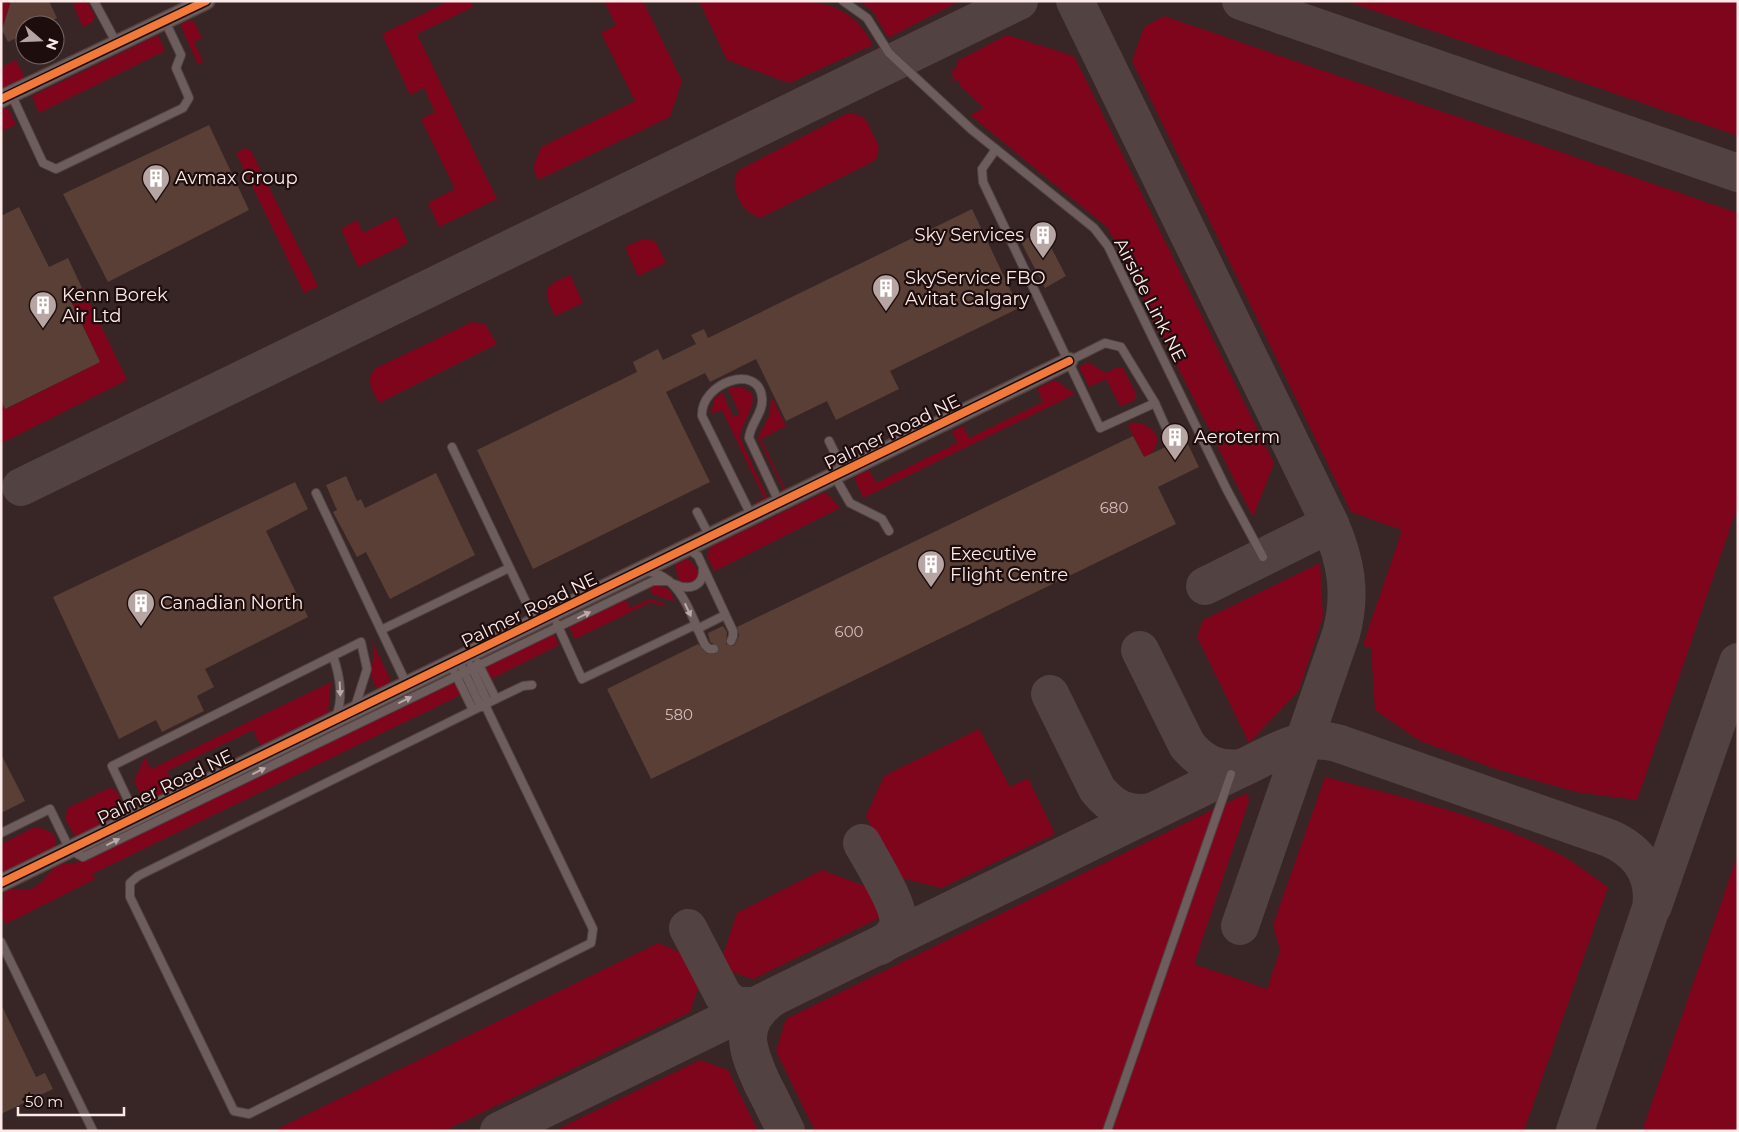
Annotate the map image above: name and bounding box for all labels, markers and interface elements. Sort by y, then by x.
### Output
north arrow [15,15,65,65]
text: N [42,36,63,53]
building icon: Avmax Group [141,163,171,202]
place label: Avmax Group [175,167,298,189]
building icon: Sky Services [1028,220,1058,259]
place label: Sky Services [914,224,1024,246]
street label: Airside Link NE [1109,234,1191,366]
place label: SkyService FBO Avitat Calgary [905,267,1046,310]
building icon: SkyService FBO Avitat Calgary [871,273,901,312]
place label: Kenn Borek Air Ltd [62,284,168,327]
building icon: Kenn Borek Air Ltd [28,290,58,329]
street label: Palmer Road NE [820,390,964,474]
building icon: Aeroterm [1160,422,1190,461]
place label: Aeroterm [1194,426,1280,448]
house number: 680 [1100,498,1128,517]
place label: Executive Flight Centre [950,543,1068,586]
building icon: Executive Flight Centre [916,549,946,588]
street label: Palmer Road NE [457,568,601,652]
building icon: Canadian North [126,588,156,627]
place label: Canadian North [160,592,303,614]
one-way arrow [684,603,692,617]
one-way arrow [576,611,591,619]
house number: 600 [835,622,864,641]
one-way arrow [336,681,344,697]
one-way arrow [398,696,413,705]
house number: 580 [665,705,693,724]
street label: Palmer Road NE [93,745,237,829]
one-way arrow [252,767,266,775]
one-way arrow [106,838,120,846]
scale bar [18,1084,124,1116]
text: 50 m [25,1092,63,1111]

